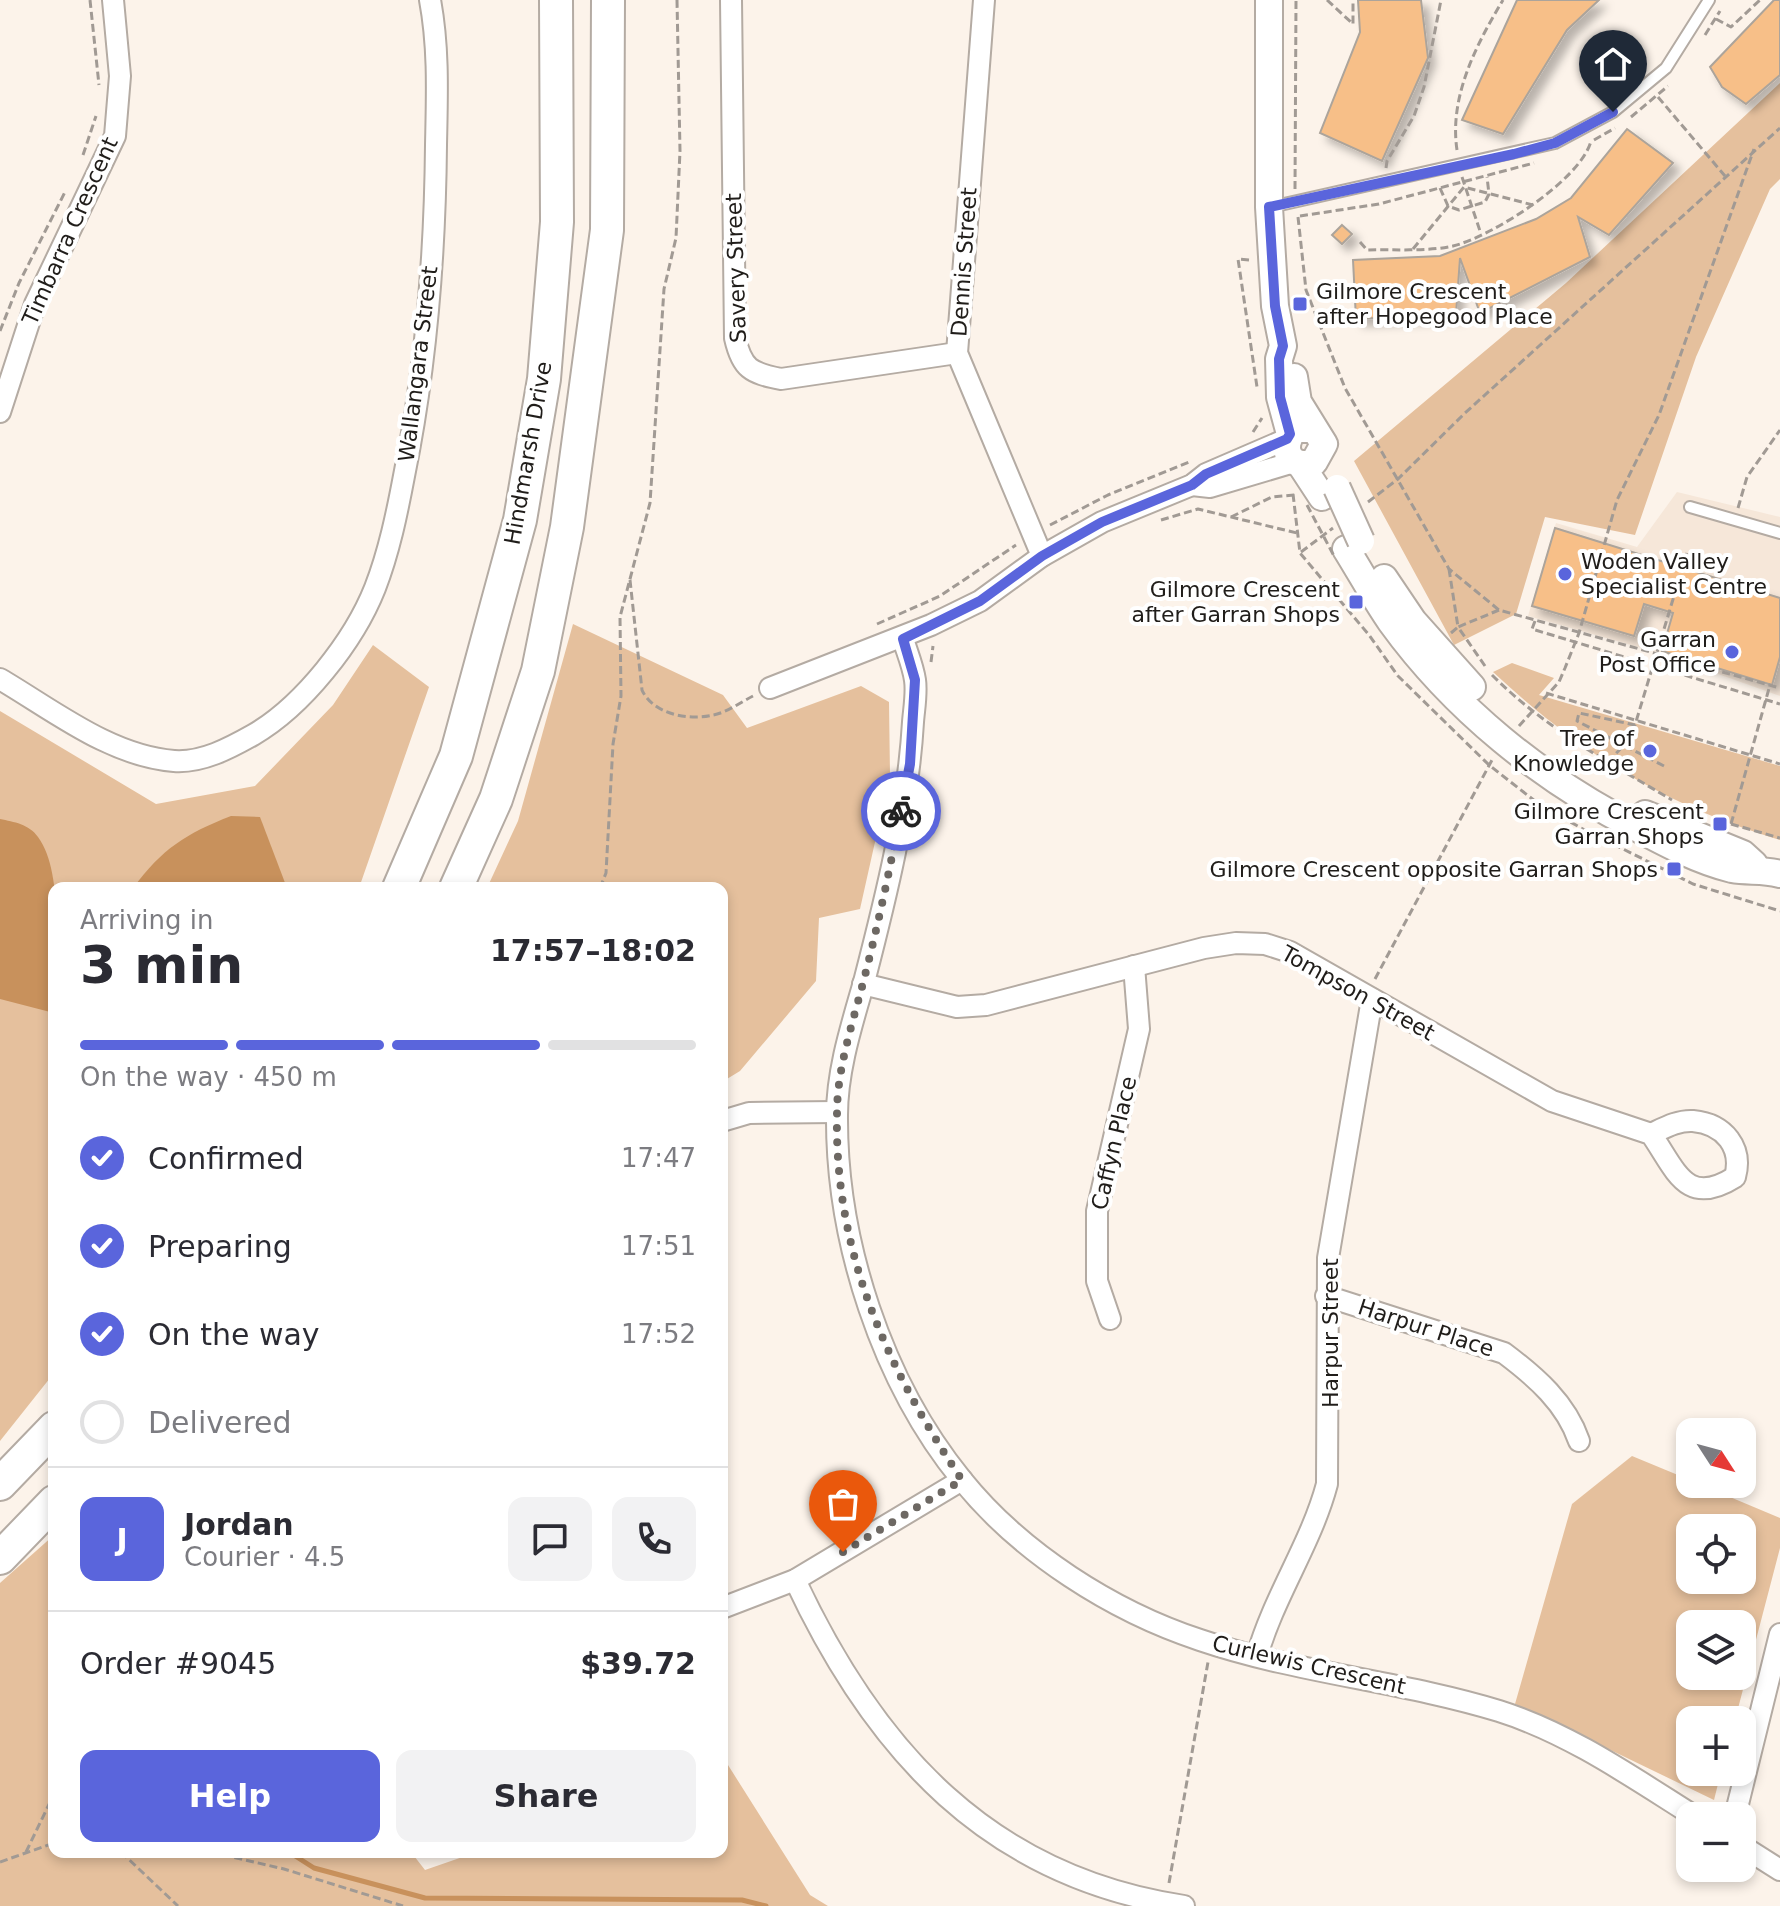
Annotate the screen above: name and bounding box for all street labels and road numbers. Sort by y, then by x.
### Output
street label: Timbarra Crescent [17,133,123,330]
street label: Dennis Street [946,186,982,338]
street label: Savery Street [721,192,751,343]
street label: Wallangara Street [394,264,442,463]
street label: Hindmarsh Drive [500,359,556,547]
street label: Tompson Street [1276,940,1439,1046]
street label: Caffyn Place [1086,1074,1142,1212]
street label: Harpur Street [1318,1258,1343,1408]
street label: Harpur Place [1355,1294,1497,1362]
street label: Curlewis Crescent [1210,1631,1408,1699]

